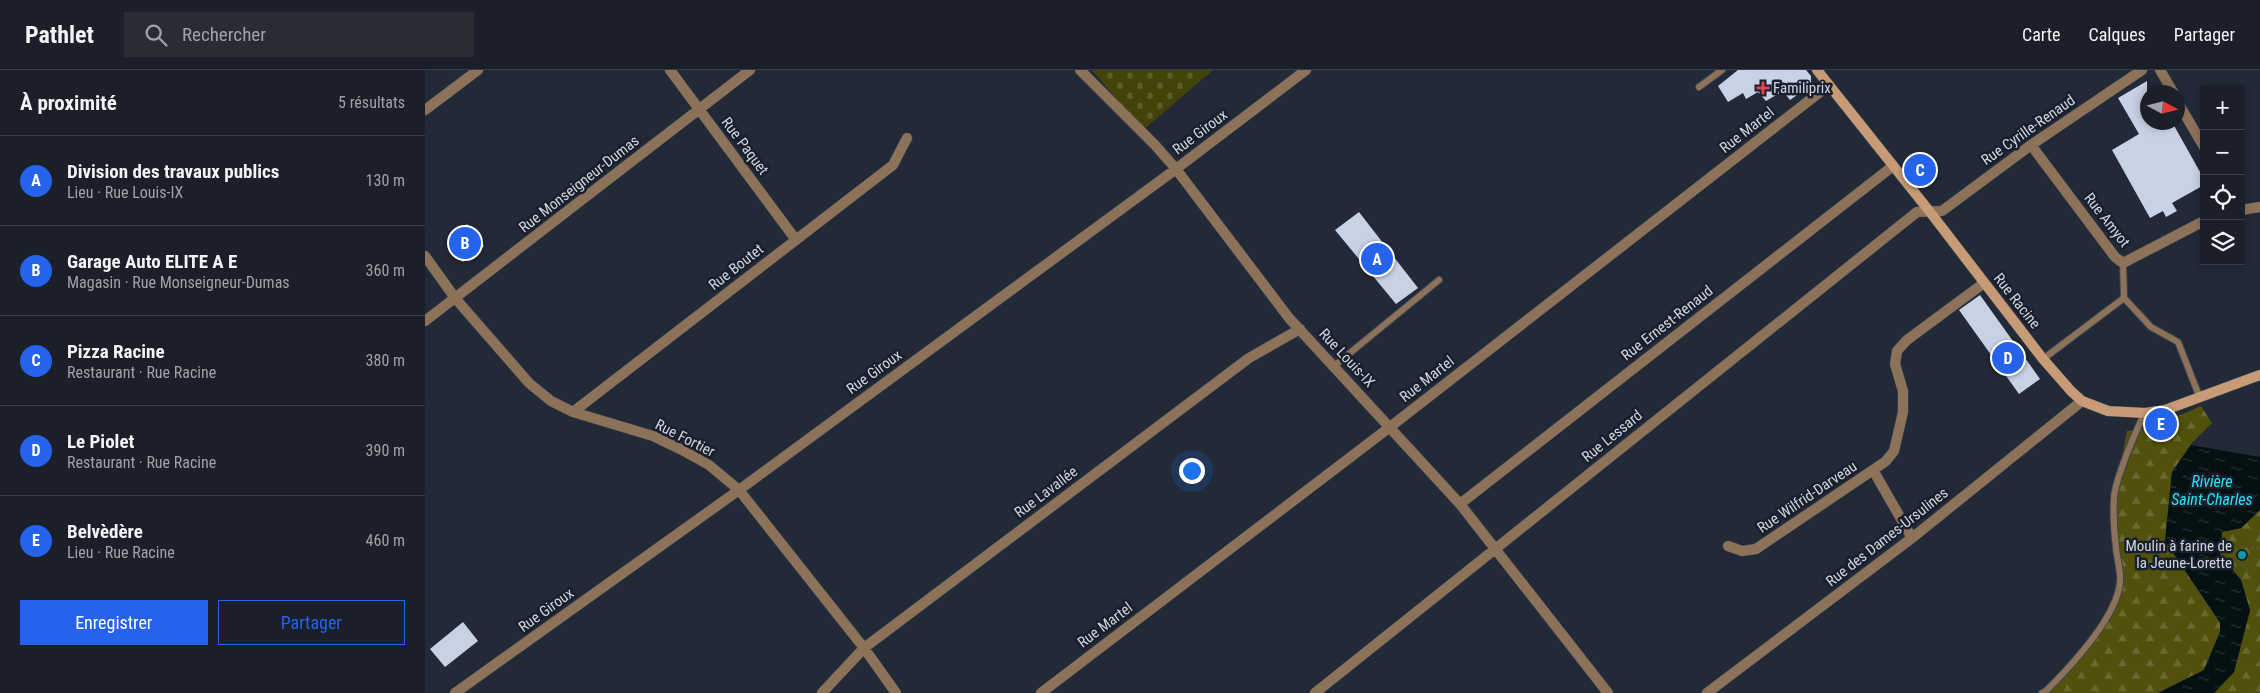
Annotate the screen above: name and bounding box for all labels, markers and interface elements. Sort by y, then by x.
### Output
search box [124,12,474,57]
text: Pathlet [25,21,94,49]
icon: search [142,21,170,49]
text: Rechercher [182,23,266,46]
text: Carte [2022,24,2061,45]
text: Calques [2089,24,2146,45]
text: Partager [2174,24,2235,45]
place label: Familiprix [1773,79,1831,97]
marker: Familiprix [1757,82,1769,94]
north arrow [2140,85,2185,130]
map controls [2200,85,2245,265]
button: + [2200,85,2245,130]
text: À proximité [20,91,117,115]
street label: Rue Cyrille-Renaud [1978,91,2078,169]
text: 5 résultats [338,93,405,112]
street label: Rue Martel [1716,103,1778,157]
street label: Rue Giroux [1169,105,1231,158]
street label: Rue Paquet [718,114,772,178]
button: − [2200,130,2245,175]
street label: Rue Monseigneur-Dumas [515,131,643,236]
pin: C [1904,151,1936,189]
text: Division des travaux publics [67,160,279,183]
text: A [31,171,41,190]
text: 130 m [366,171,405,190]
button: locate [2200,175,2245,220]
text: Lieu · Rue Louis-IX [67,183,183,202]
street label: Rue Amyot [2080,189,2134,251]
button: layers [2200,220,2245,265]
pin: B [449,224,481,262]
street label: Rue Boutet [705,240,767,294]
pin: A [1361,240,1393,278]
text: Garage Auto ELITE A E [67,250,237,273]
text: B [32,261,40,280]
text: 360 m [366,261,405,280]
street label: Rue Racine [1990,270,2044,332]
text: Magasin · Rue Monseigneur-Dumas [67,273,290,292]
street label: Rue Ernest-Renaud [1618,282,1716,364]
street label: Rue Louis-IX [1315,325,1379,391]
pin: D [1992,339,2024,377]
text: Pizza Racine [67,340,165,363]
street label: Rue Giroux [843,346,905,398]
text: C [31,351,41,370]
text: 380 m [366,351,405,370]
street label: Rue Martel [1396,352,1458,406]
text: Restaurant · Rue Racine [67,363,216,382]
pin: E [2145,405,2177,443]
street label: Rue Lessard [1578,406,1646,466]
street label: Rue Fortier [652,415,718,461]
text: Le Piolet [67,430,134,453]
text: D [31,441,41,460]
text: 390 m [366,441,405,460]
text: Restaurant · Rue Racine [67,453,216,472]
street label: Rue Wilfrid-Darveau [1754,457,1860,537]
your location [1179,458,1205,484]
street label: Rue Lavallée [1011,462,1081,522]
water label: Rivière Saint-Charles [2171,472,2253,509]
street label: Rue des Dames-Ursulines [1822,484,1952,590]
text: Belvèdère [67,520,143,543]
text: E [32,531,40,550]
text: 460 m [366,531,405,550]
place label: Moulin à farine de la Jeune-Lorette [2126,537,2232,572]
text: Lieu · Rue Racine [67,543,175,562]
marker: Moulin à farine de la Jeune-Lorette [2236,549,2248,561]
street label: Rue Giroux [515,584,577,636]
street label: Rue Martel [1074,599,1136,651]
button: Enregistrer [20,600,208,645]
button: Partager [218,600,405,645]

